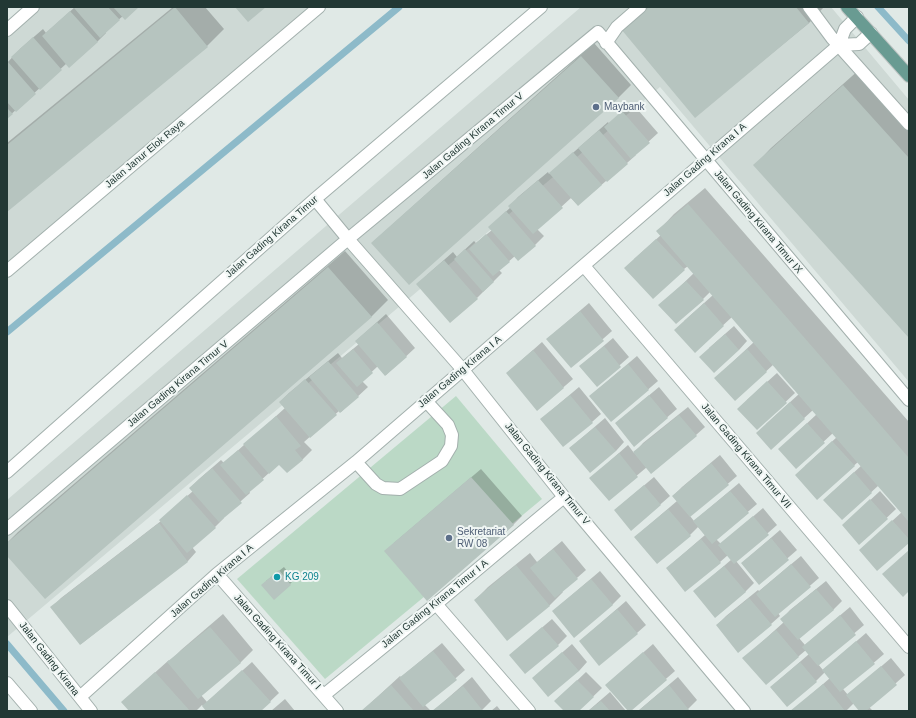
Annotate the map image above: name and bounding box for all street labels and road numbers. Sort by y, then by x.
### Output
street label: Jalan Gading Kirana Timur V [420,90,526,182]
street label: Jalan Janur Elok Raya [103,117,187,191]
street label: Jalan Gading Kirana I A [661,121,749,199]
street label: Jalan Gading Kirana Timur IX [711,168,805,276]
street label: Jalan Gading Kirana Timur [223,194,321,280]
street label: Jalan Gading Kirana I A [416,333,504,411]
street label: Jalan Gading Kirana Timur V [125,338,231,430]
street label: Jalan Gading Kirana Timur VII [698,401,794,511]
street label: Jalan Gading Kirana Timur V [502,420,592,528]
street label: Jalan Gading Kirana I A [168,542,256,620]
street label: Jalan Gading Kirana Timur I A [379,557,491,651]
street label: Jalan Gading Kirana Timur I [231,592,323,692]
street label: Jalan Gading Kirana [16,620,82,698]

